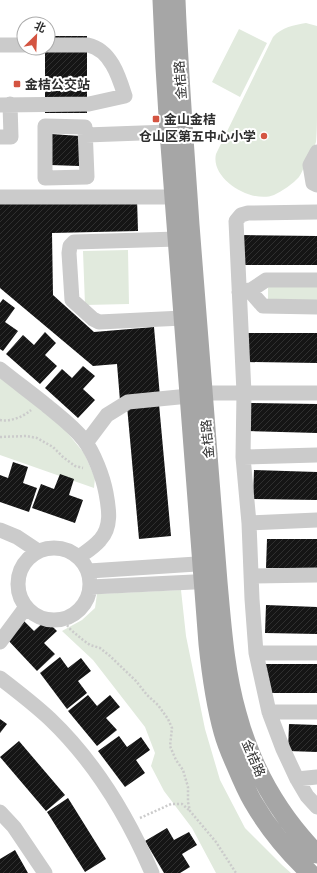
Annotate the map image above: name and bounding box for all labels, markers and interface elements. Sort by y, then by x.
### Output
north arrow [16,16,56,56]
text: 北 [32,19,48,35]
street label: 金桔路 [172,60,189,100]
place label: 金桔公交站 [25,77,90,92]
marker: 金桔公交站 [12,79,22,89]
place label: 金山金桔 [164,112,216,127]
marker: 金山金桔 [151,114,161,124]
place label: 仓山区第五中心小学 [139,129,256,144]
marker: 仓山区第五中心小学 [259,131,269,141]
street label: 金桔路 [198,419,217,459]
street label: 金桔路 [239,737,268,779]

